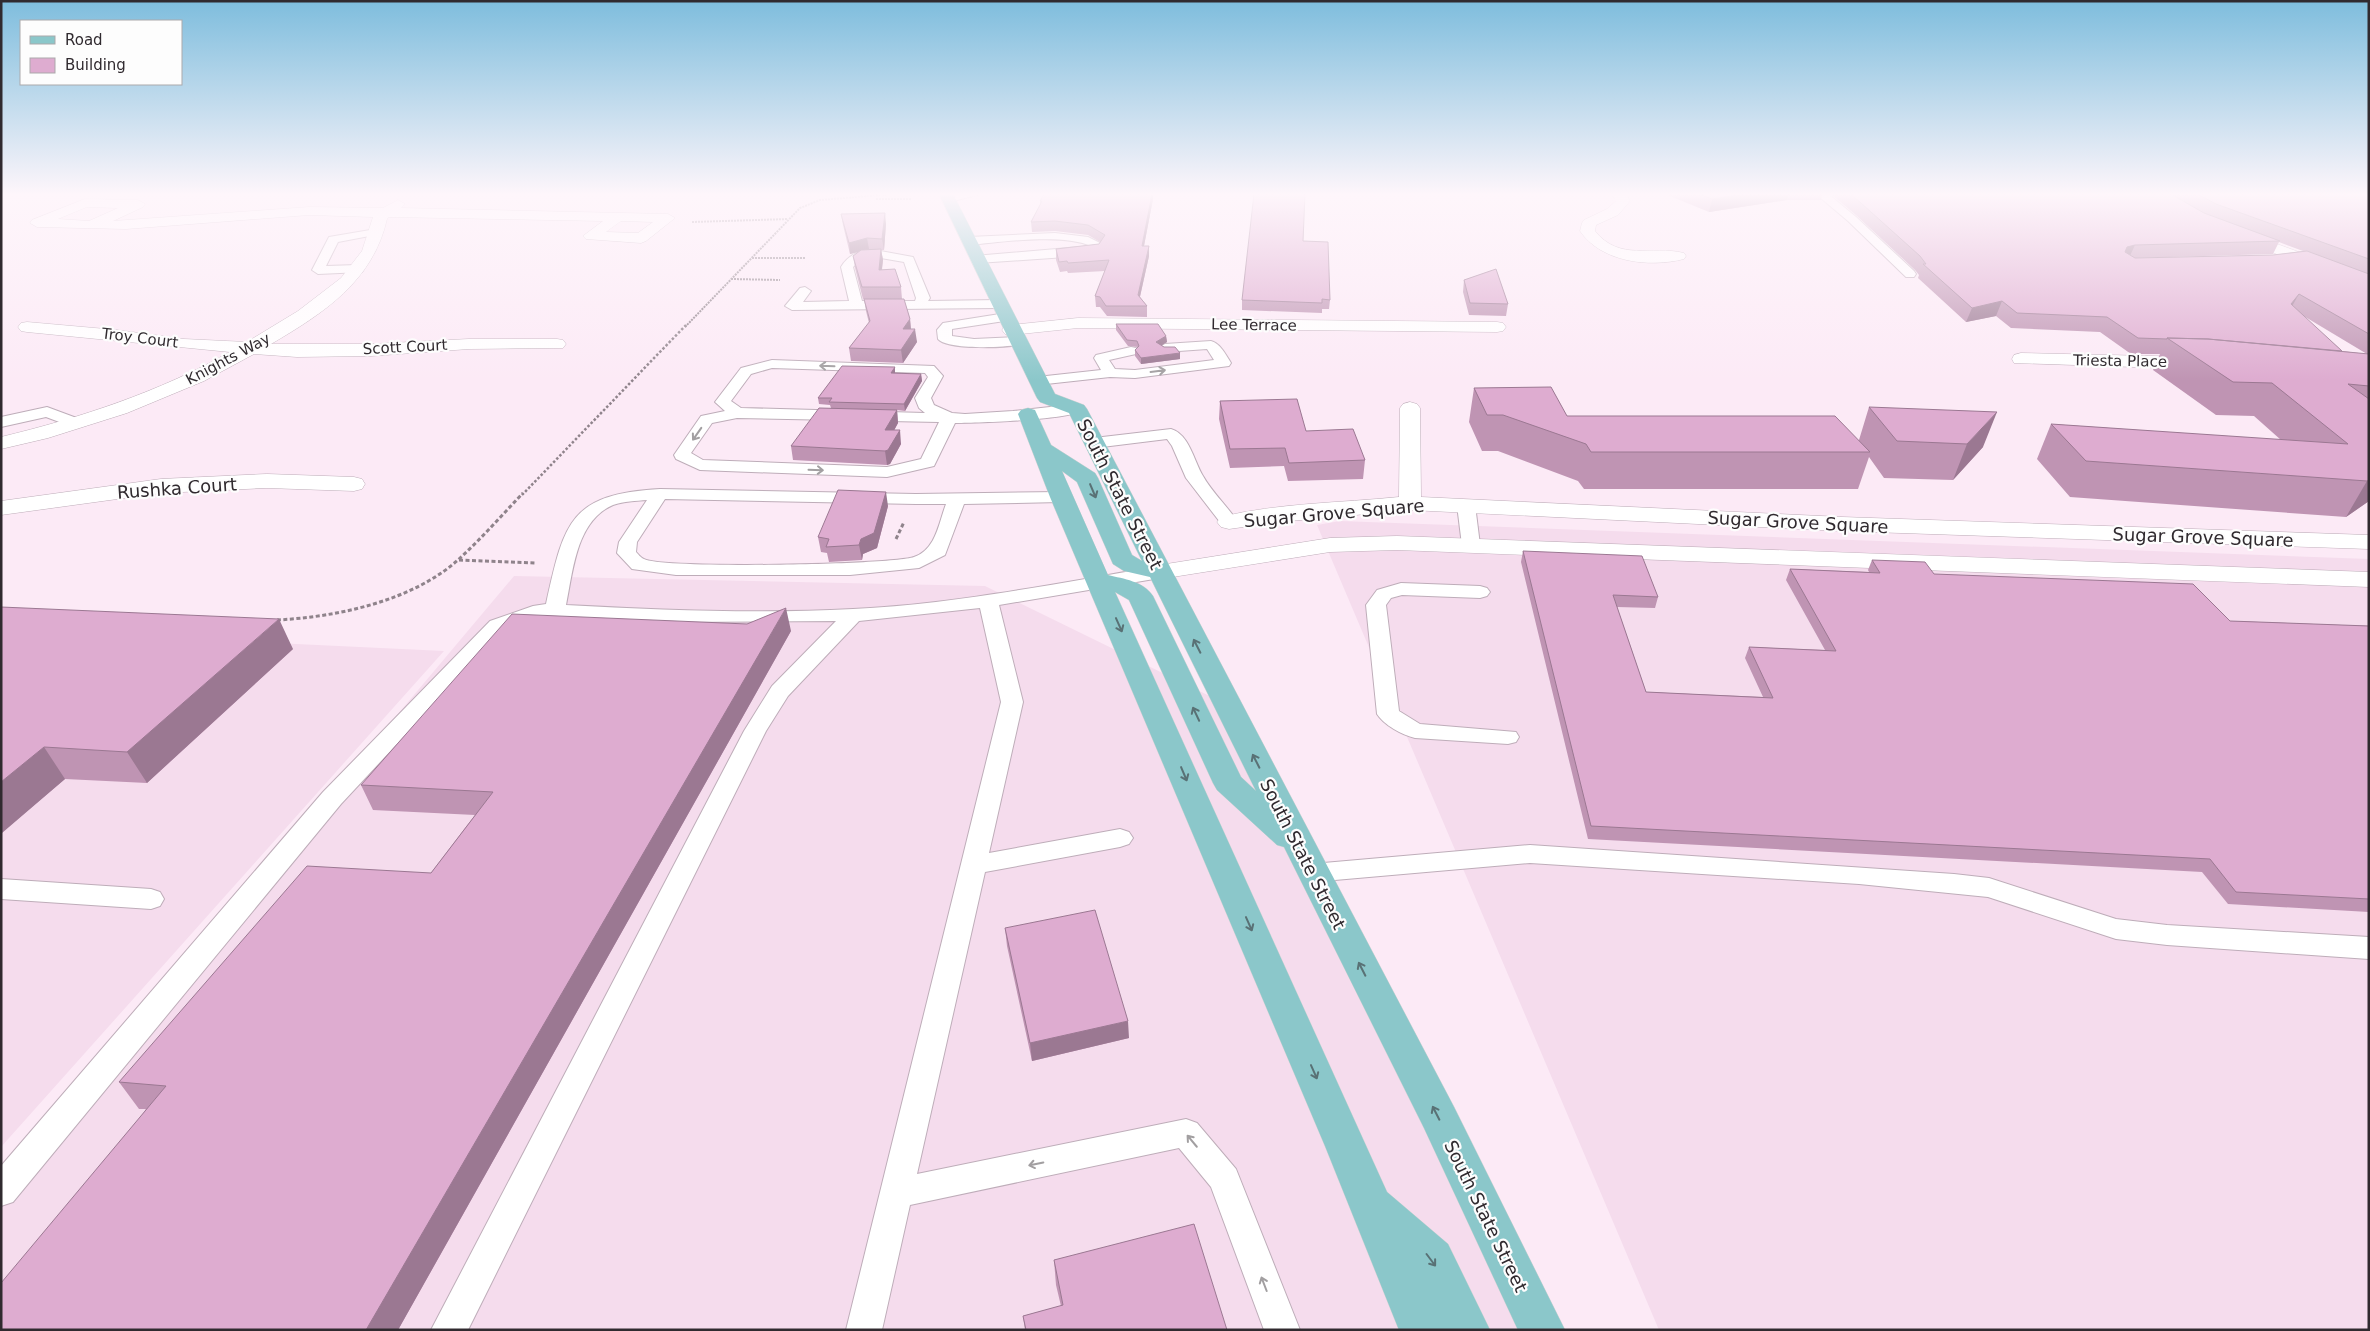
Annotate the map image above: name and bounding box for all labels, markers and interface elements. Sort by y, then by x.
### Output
legend [20,20,182,85]
text: Road [65,31,103,49]
text: Building [65,56,126,74]
street label: Lee Terrace [1211,315,1297,335]
street label: Troy Court [100,324,179,352]
street label: Knights Way [183,329,273,389]
street label: Scott Court [362,336,448,358]
street label: Triesta Place [2072,351,2167,371]
one-way arrow [820,361,836,371]
one-way arrow [1150,366,1166,376]
street label: South State Street [1073,415,1167,573]
one-way arrow [692,427,702,441]
one-way arrow [808,465,824,474]
street label: Rushka Court [116,473,238,503]
one-way arrow [1089,483,1098,498]
street label: Sugar Grove Square [1243,495,1425,531]
street label: Sugar Grove Square [1707,507,1889,537]
street label: Sugar Grove Square [2112,523,2294,551]
one-way arrow [1116,618,1125,633]
one-way arrow [1192,639,1202,654]
one-way arrow [1190,707,1200,722]
one-way arrow [1251,754,1261,769]
one-way arrow [1180,767,1189,782]
street label: South State Street [1256,775,1350,933]
one-way arrow [1245,916,1254,931]
one-way arrow [1357,961,1367,976]
one-way arrow [1309,1064,1319,1079]
one-way arrow [1431,1106,1440,1121]
one-way arrow [1186,1135,1197,1148]
street label: South State Street [1440,1137,1532,1295]
one-way arrow [1028,1160,1044,1169]
one-way arrow [1426,1253,1436,1267]
one-way arrow [1259,1277,1269,1292]

